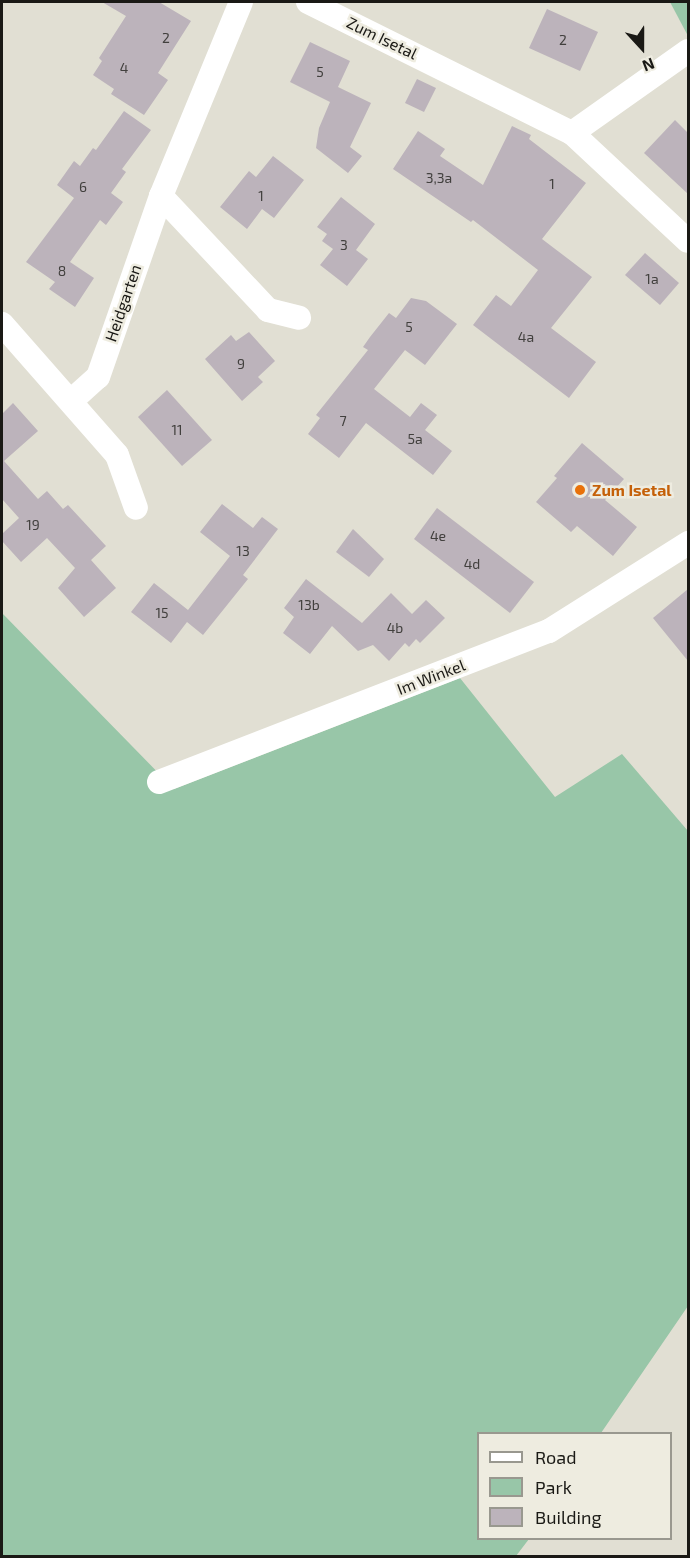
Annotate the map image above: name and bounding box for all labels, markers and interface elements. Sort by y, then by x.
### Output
street label: Zum Isetal [344,13,420,63]
north arrow [612,18,672,78]
house number: 2 [162,30,170,46]
house number: 2 [559,32,567,48]
text: N [640,54,657,76]
house number: 4 [120,60,128,76]
house number: 5 [316,64,324,80]
house number: 3,3a [426,170,452,186]
house number: 1 [549,176,555,192]
house number: 6 [79,179,87,195]
house number: 1 [258,188,264,204]
house number: 3 [340,237,348,253]
street label: Heidgarten [101,262,145,344]
house number: 8 [58,263,66,279]
house number: 1a [645,271,659,287]
house number: 5 [405,319,413,335]
house number: 4a [518,329,534,345]
house number: 9 [237,356,245,372]
house number: 7 [339,413,347,429]
house number: 11 [171,422,183,438]
house number: 5a [407,431,423,447]
place label: Zum Isetal [592,480,672,500]
marker: Zum Isetal [573,483,587,497]
house number: 19 [26,517,40,533]
house number: 4e [430,528,446,544]
house number: 13 [236,543,250,559]
house number: 4d [464,556,480,572]
house number: 13b [298,597,320,613]
house number: 15 [155,605,169,621]
house number: 4b [387,620,403,636]
street label: Im Winkel [394,655,468,699]
legend [477,1432,672,1540]
text: Road [535,1446,576,1468]
text: Park [535,1476,572,1498]
text: Building [535,1506,602,1528]

